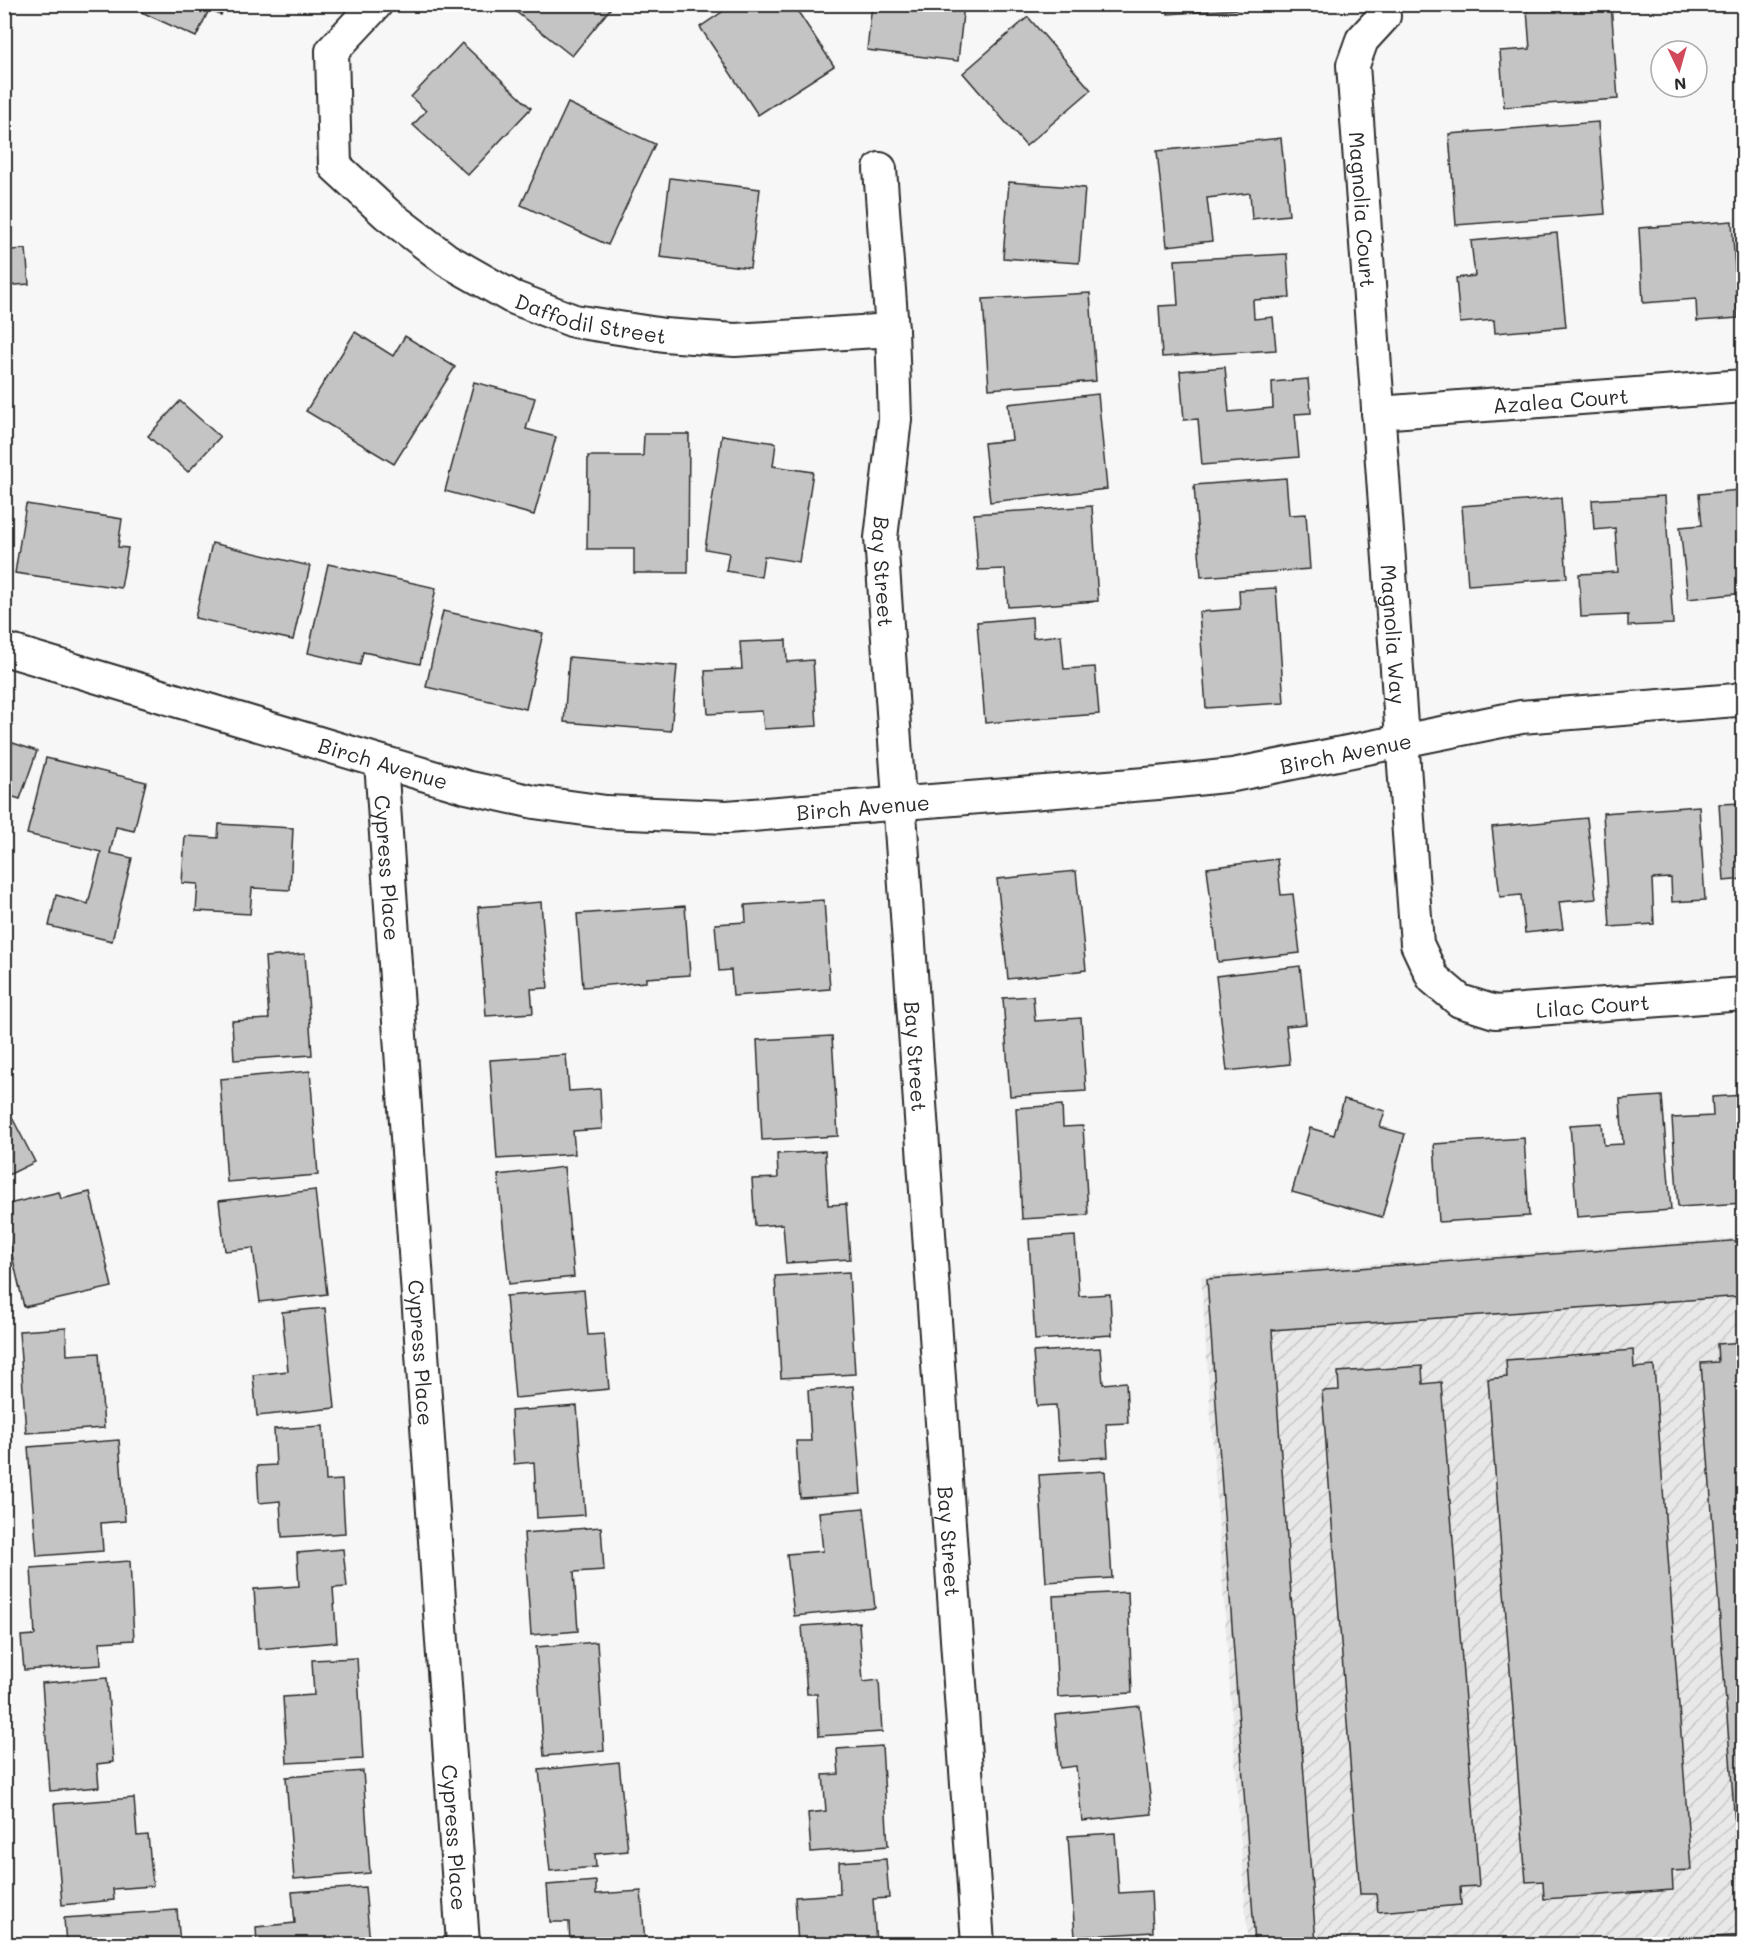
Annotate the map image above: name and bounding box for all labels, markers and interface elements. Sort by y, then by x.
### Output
north arrow [1649,39,1709,99]
text: N [1673,73,1687,95]
street label: Magnolia Court [1344,131,1383,288]
street label: Daffodil Street [512,286,668,349]
street label: Azalea Court [1492,381,1629,418]
street label: Bay Street [867,515,901,628]
street label: Magnolia Way [1376,563,1413,705]
street label: Birch Avenue [1277,726,1414,779]
street label: Birch Avenue [316,730,451,794]
street label: Birch Avenue [795,788,931,825]
street label: Cypress Place [370,794,407,942]
street label: Lilac Court [1535,987,1650,1023]
street label: Bay Street [899,1000,934,1113]
street label: Cypress Place [403,1279,440,1426]
street label: Bay Street [933,1485,967,1597]
street label: Cypress Place [437,1764,474,1911]

